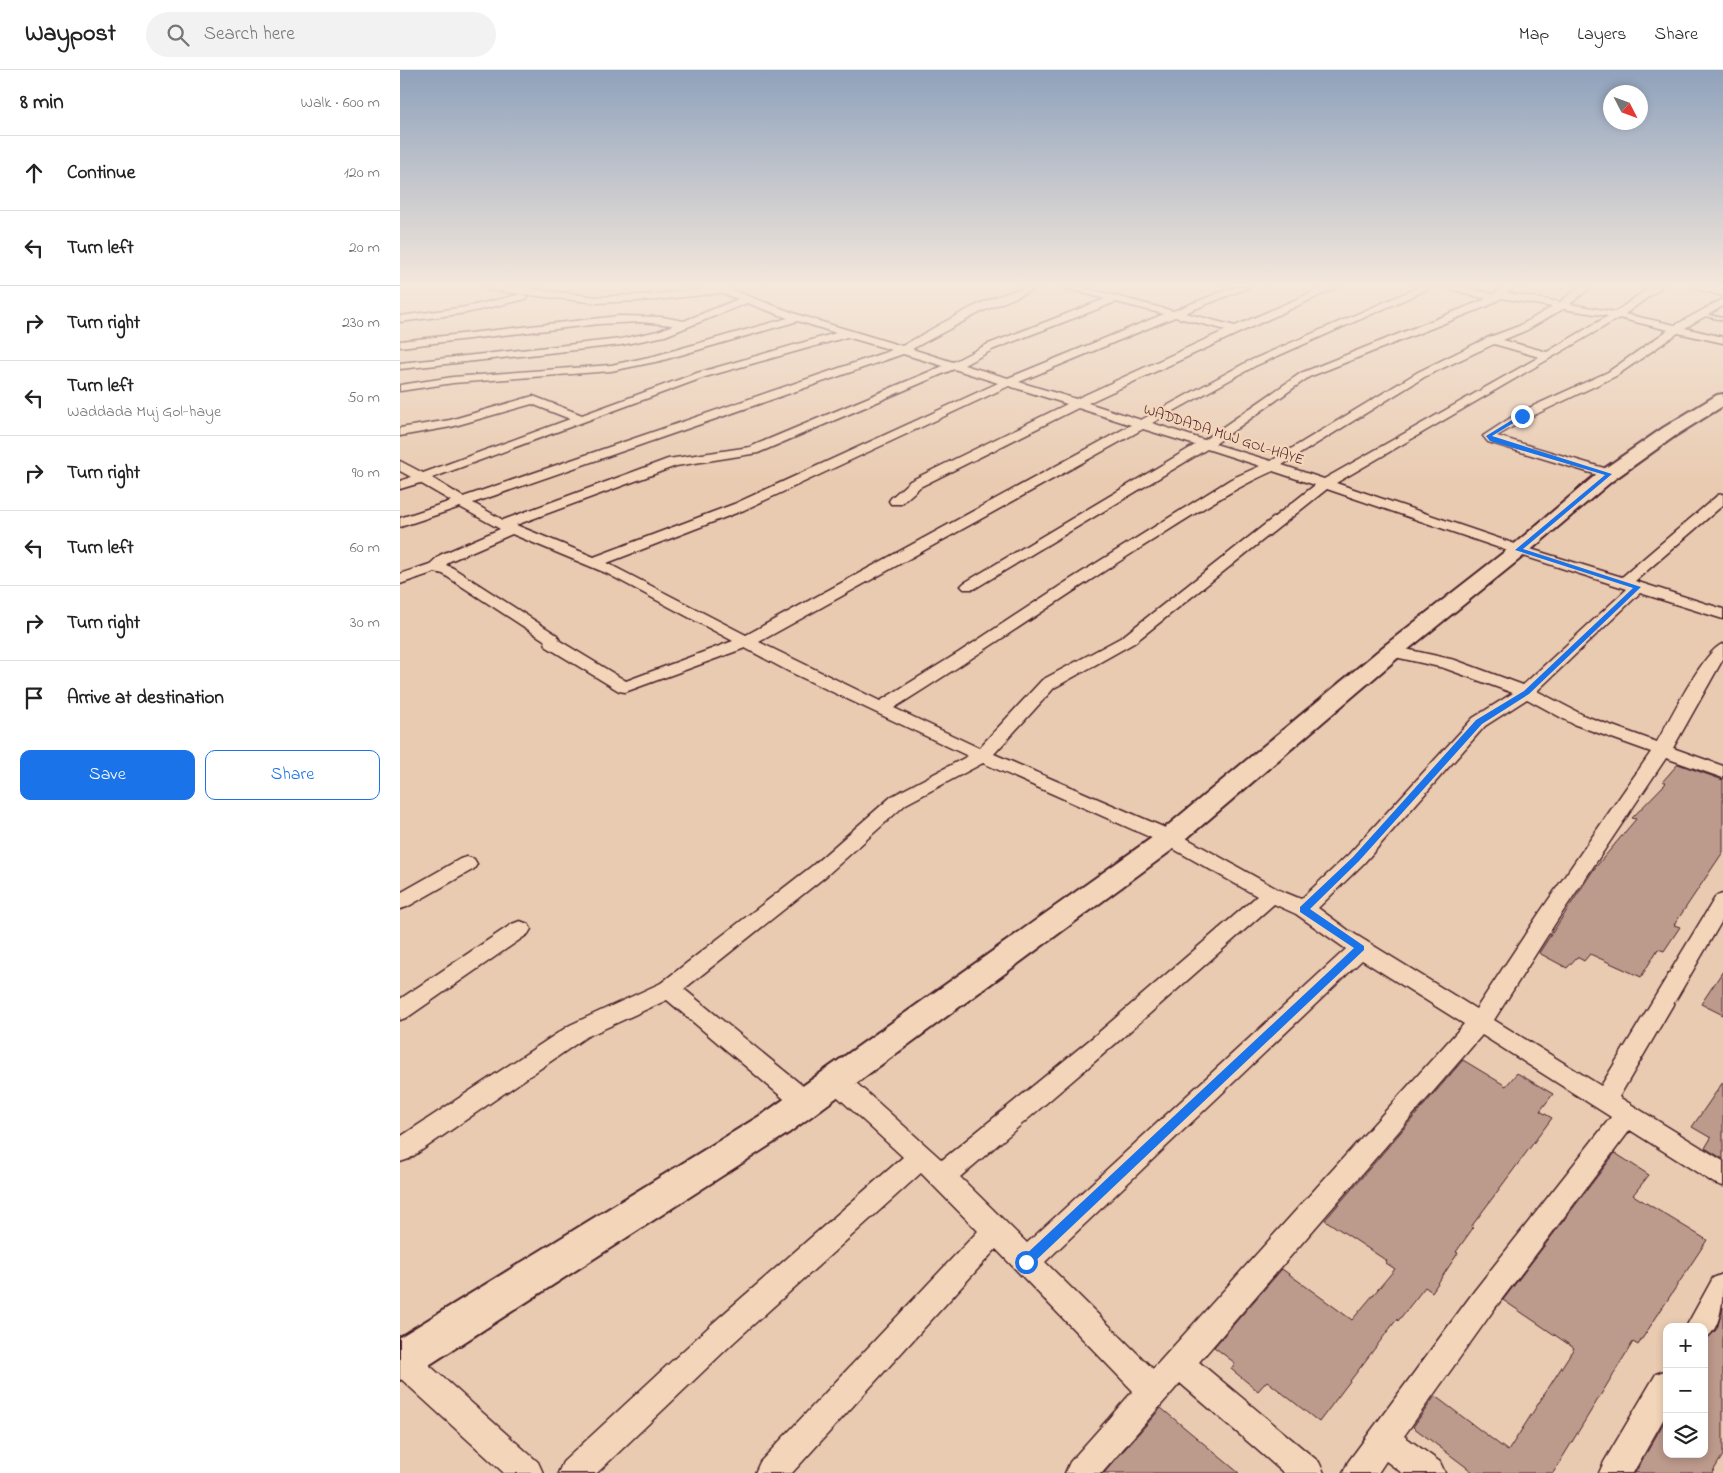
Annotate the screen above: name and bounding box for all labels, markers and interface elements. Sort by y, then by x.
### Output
search box [146,12,496,57]
text: Waypost [25,17,116,52]
icon: search [164,21,192,49]
text: Search here [204,21,295,48]
text: Map [1519,22,1549,48]
text: Layers [1577,22,1627,48]
text: Share [1655,22,1698,48]
north arrow [1603,85,1648,130]
text: 8 min [20,88,64,118]
text: Walk · 600 m [301,91,380,115]
icon: ahead [20,159,48,187]
text: Continue [67,160,135,187]
text: 120 m [344,161,380,185]
icon: left [20,234,48,262]
text: Turn left [67,235,134,262]
text: 20 m [349,236,380,260]
icon: right [20,309,48,337]
text: Turn right [67,310,140,337]
text: 230 m [342,311,380,335]
text: Turn left [67,373,134,400]
icon: left [20,384,48,412]
text: 50 m [348,386,380,410]
street label: WADDADA MUJ GOL-HAYE [1141,399,1307,471]
text: Waddada Muj Gol-haye [67,400,221,424]
route end [1511,405,1534,428]
icon: right [20,459,48,487]
text: Turn right [67,460,140,487]
text: 90 m [352,461,380,485]
icon: left [20,534,48,562]
text: Turn left [67,535,134,562]
text: 60 m [350,536,380,560]
icon: right [20,609,48,637]
text: Turn right [67,610,140,637]
text: 30 m [350,611,380,635]
icon: arrive [20,684,48,712]
text: Arrive at destination [67,685,224,712]
button: Save [20,750,195,800]
button: Share [205,750,380,800]
route start [1015,1251,1038,1274]
map controls [1663,1323,1708,1458]
button: + [1663,1323,1708,1368]
button: − [1663,1368,1708,1413]
button: layers [1663,1413,1708,1458]

